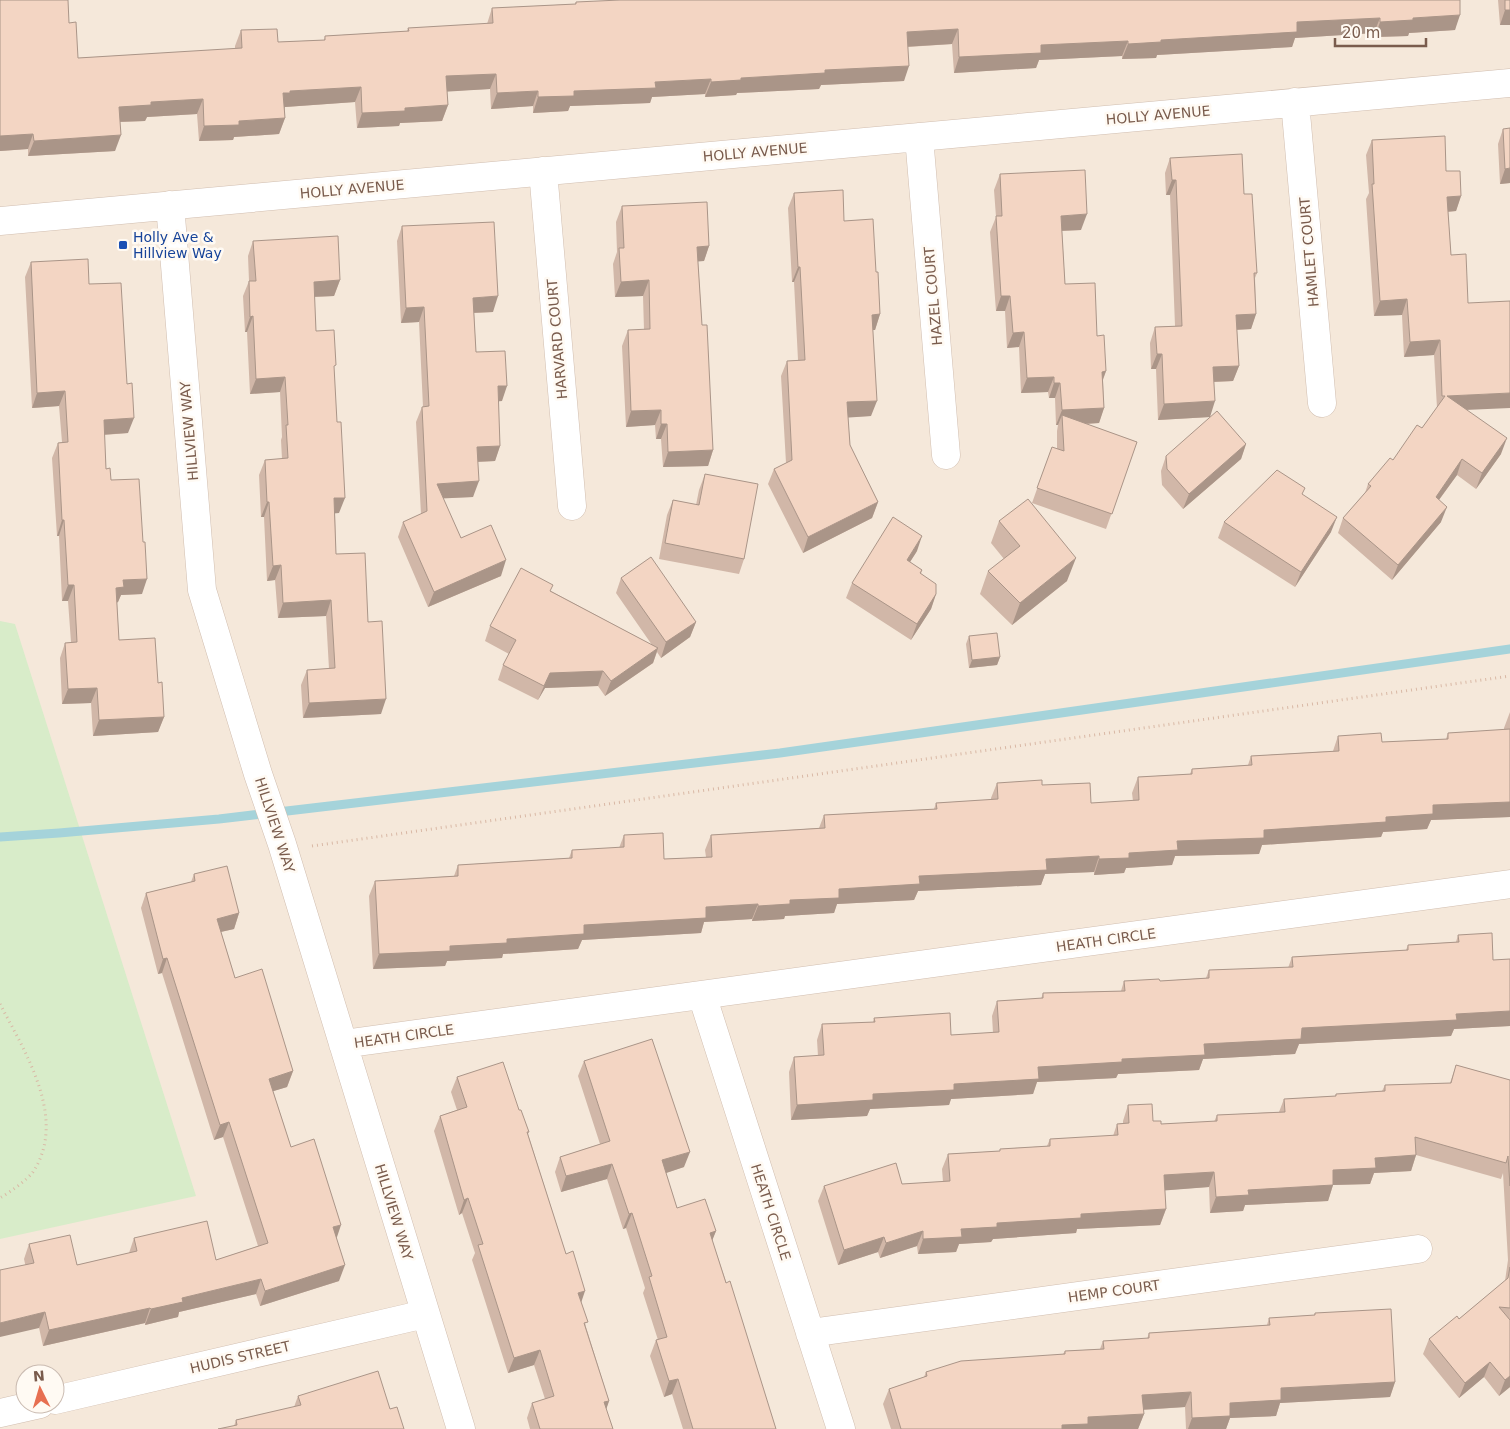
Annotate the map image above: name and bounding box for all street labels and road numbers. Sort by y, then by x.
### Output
street label: HOLLY AVENUE [1105,102,1211,128]
street label: HOLLY AVENUE [702,139,808,165]
street label: HOLLY AVENUE [299,176,405,202]
street label: HAMLET COURT [1296,196,1322,308]
street label: HAZEL COURT [921,245,945,346]
street label: HARVARD COURT [544,278,570,400]
street label: HILLVIEW WAY [177,380,201,481]
street label: HILLVIEW WAY [252,775,298,875]
street label: HEATH CIRCLE [1055,925,1157,955]
street label: HEATH CIRCLE [353,1021,455,1051]
street label: HILLVIEW WAY [372,1162,416,1262]
street label: HEATH CIRCLE [748,1162,794,1262]
street label: HEMP COURT [1067,1277,1161,1305]
street label: HUDIS STREET [188,1338,292,1376]

